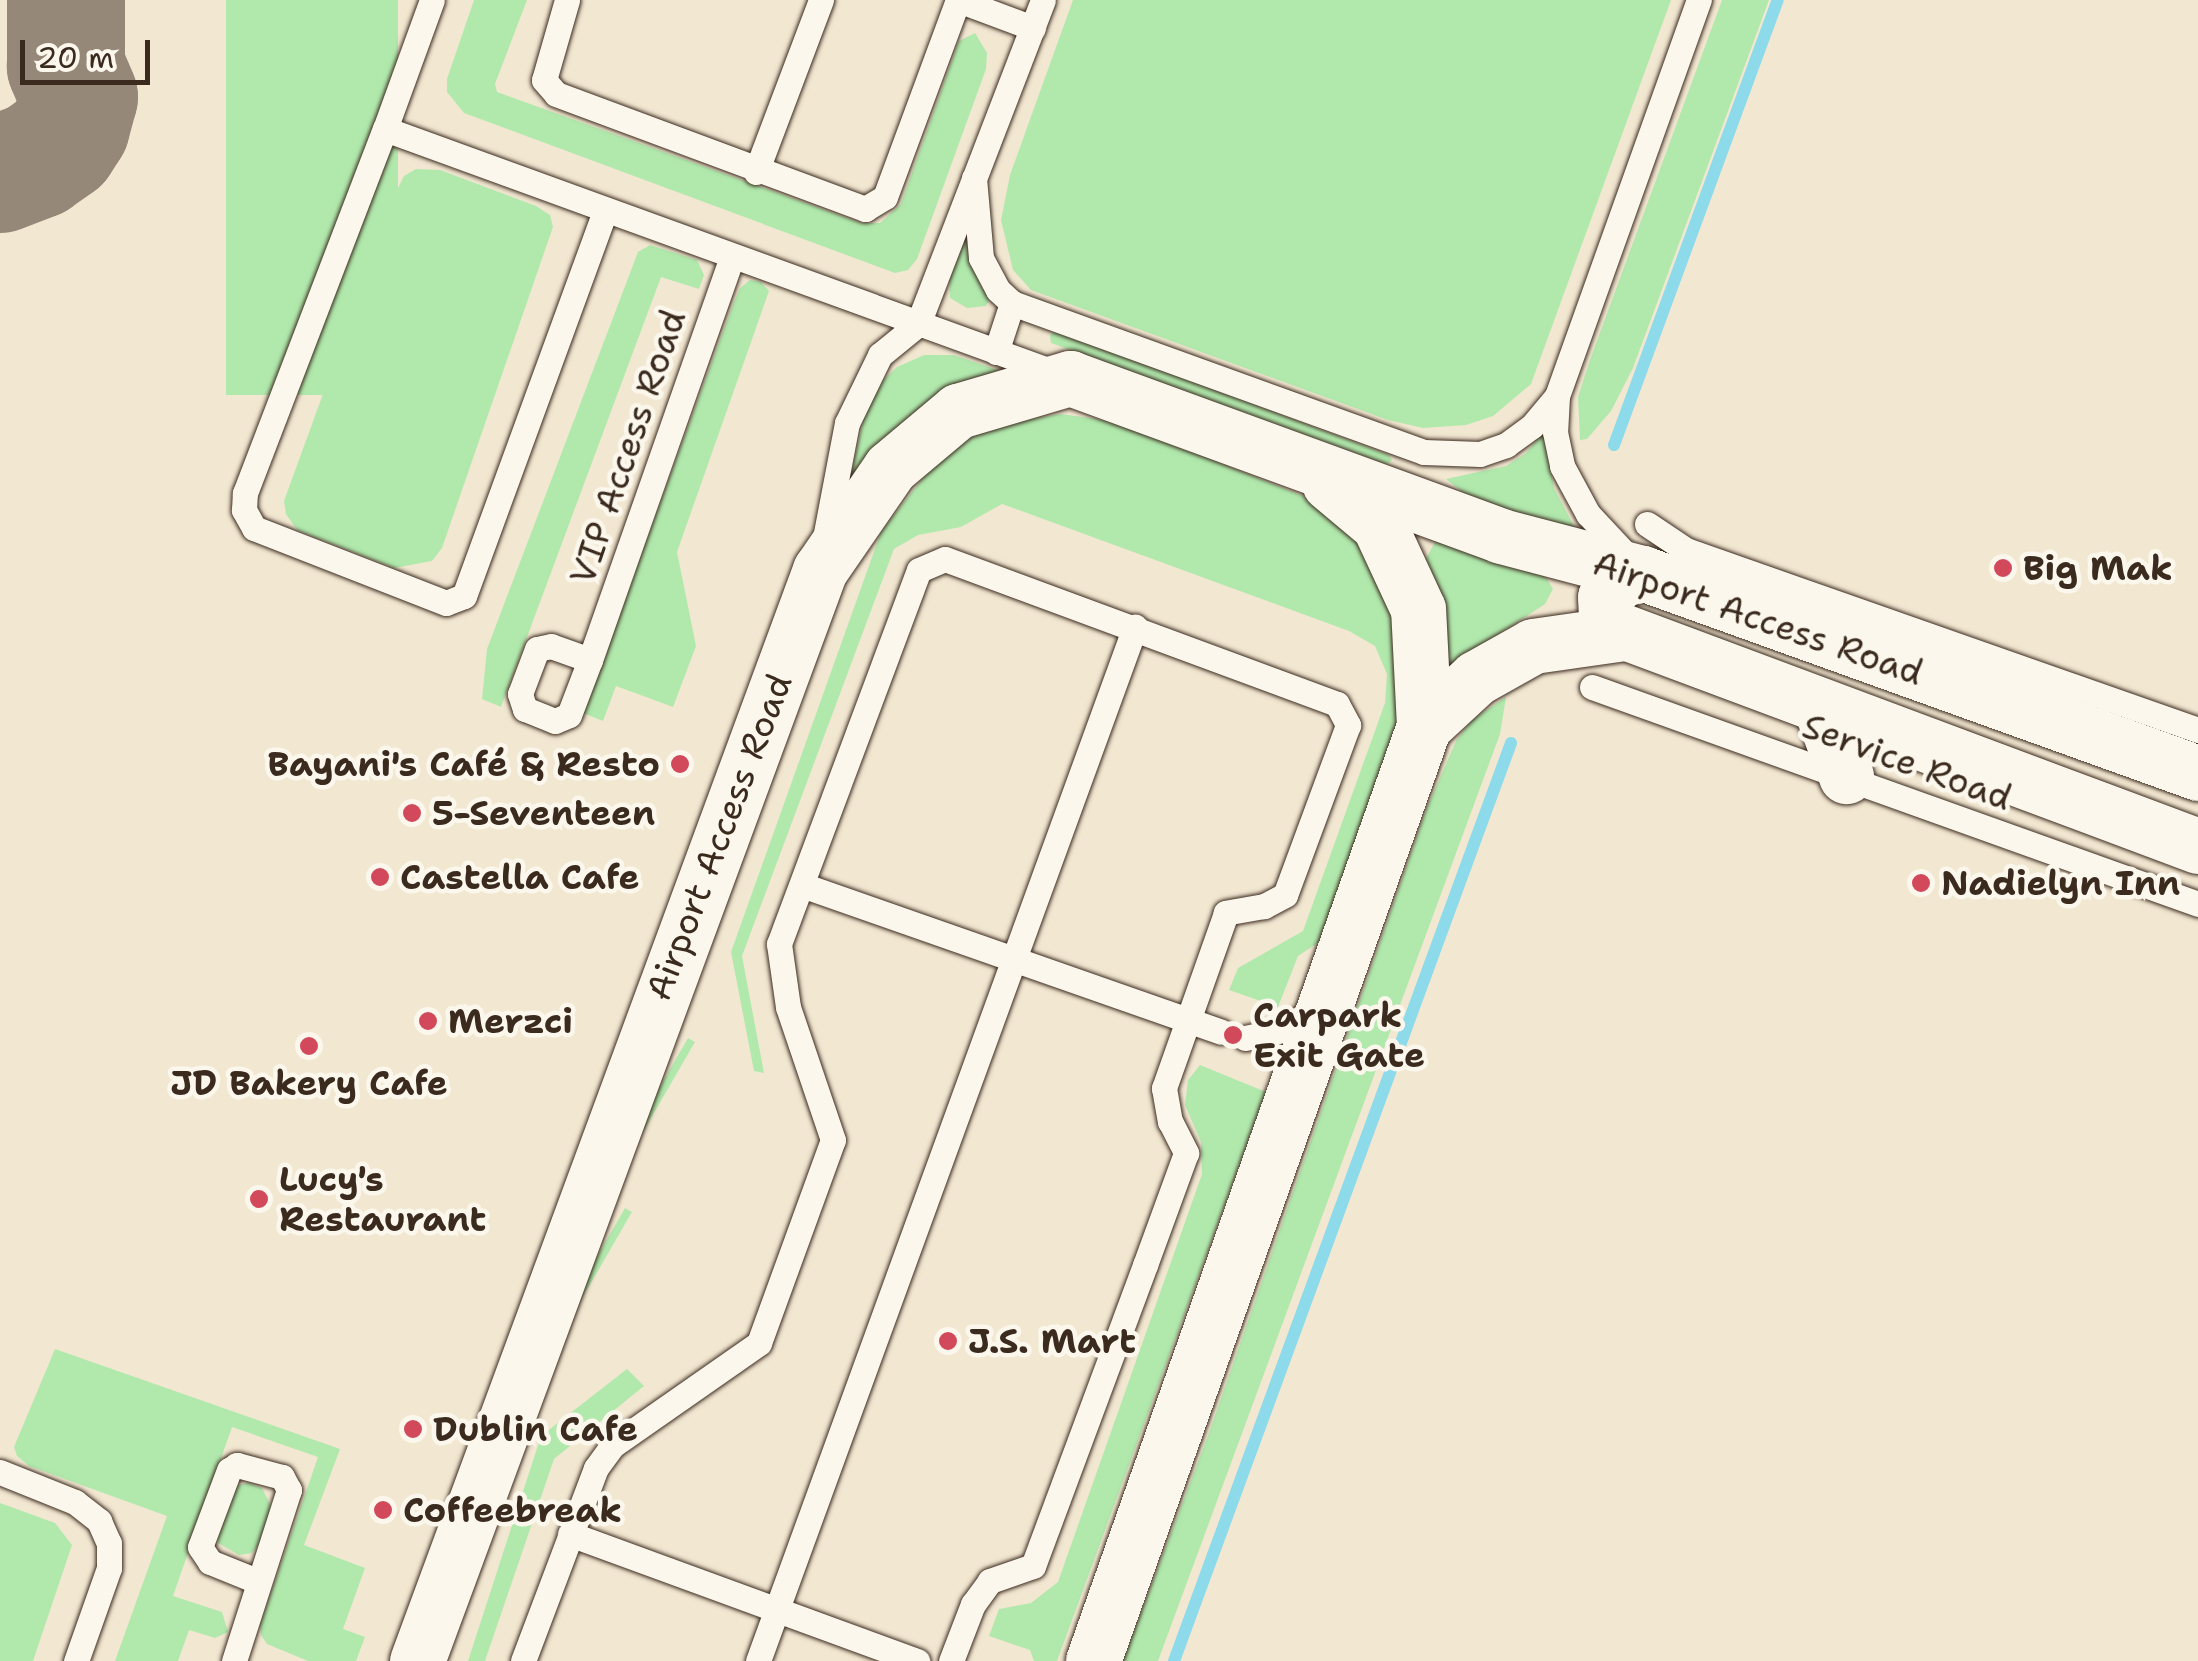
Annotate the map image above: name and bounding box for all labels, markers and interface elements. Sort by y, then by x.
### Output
scale bar [25,20,155,82]
text: 20 m [37,37,114,78]
street label: VIP Access Road [561,304,695,590]
street label: Airport Access Road [1588,542,1928,694]
place label: Big Mak [2023,547,2173,589]
marker: Big Mak [1992,557,2014,579]
street label: Airport Access Road [637,668,801,1006]
street label: Service Road [1797,705,2017,819]
place label: Bayani's Café & Resto [267,743,660,785]
marker: Bayani's Café & Resto [669,753,691,775]
place label: 5-Seventeen [432,792,655,834]
marker: 5-Seventeen [401,802,423,824]
place label: Castella Cafe [400,856,639,898]
place label: Nadielyn Inn [1941,862,2180,904]
marker: Castella Cafe [369,866,391,888]
marker: Nadielyn Inn [1910,872,1932,894]
place label: Carpark Exit Gate [1253,994,1425,1076]
place label: Merzci [448,1000,573,1042]
marker: Merzci [417,1010,439,1032]
marker: Carpark Exit Gate [1222,1024,1244,1046]
marker: JD Bakery Cafe [298,1035,320,1057]
place label: JD Bakery Cafe [170,1062,448,1104]
place label: Lucy's Restaurant [279,1158,486,1240]
marker: Lucy's Restaurant [248,1188,270,1210]
place label: J.S. Mart [968,1320,1136,1362]
marker: J.S. Mart [937,1330,959,1352]
place label: Dublin Cafe [433,1408,638,1450]
marker: Dublin Cafe [402,1418,424,1440]
place label: Coffeebreak [403,1489,622,1531]
marker: Coffeebreak [372,1499,394,1521]

